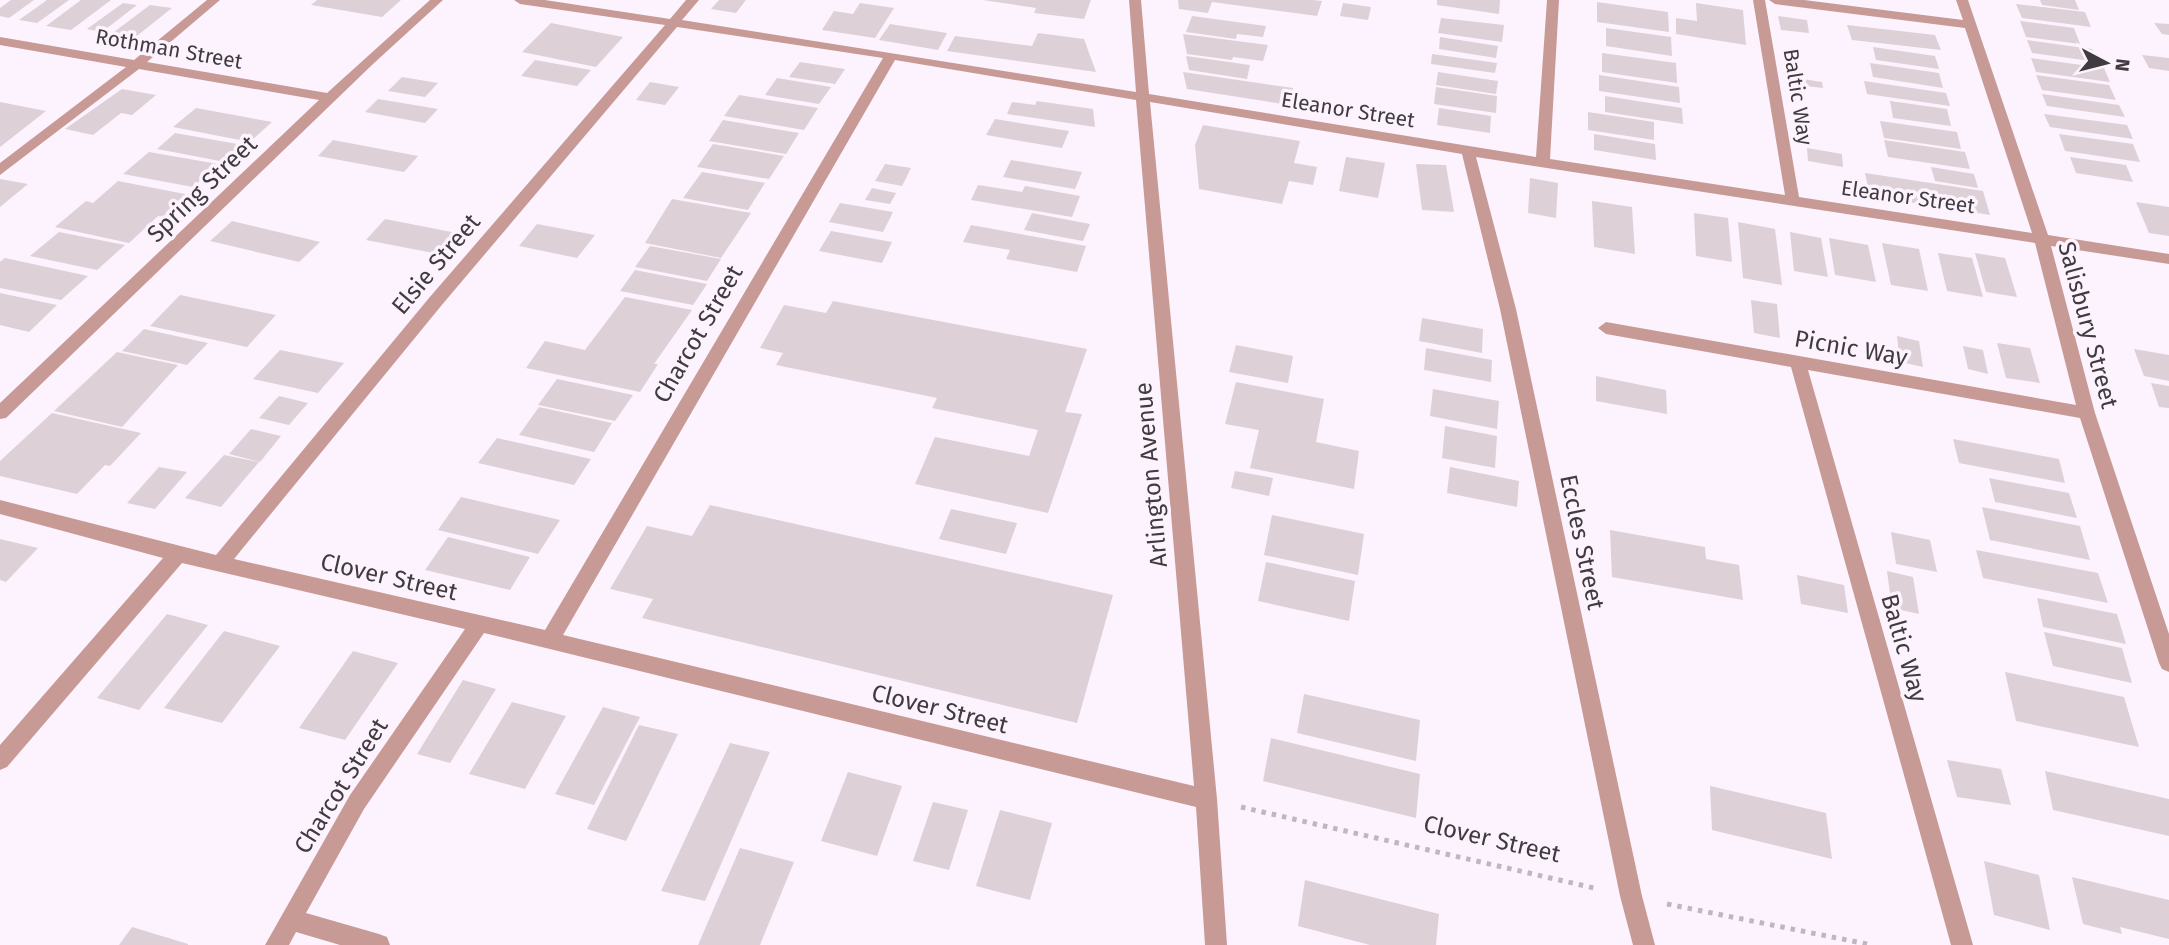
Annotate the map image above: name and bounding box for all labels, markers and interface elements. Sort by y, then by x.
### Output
street label: Rothman Street [93,23,245,75]
north arrow [2071,28,2141,98]
street label: Baltic Way [1778,47,1819,148]
text: N [2110,57,2135,73]
street label: Eleanor Street [1279,87,1417,133]
street label: Spring Street [141,130,263,248]
street label: Eleanor Street [1839,175,1977,219]
street label: Elsie Street [386,208,486,320]
street label: Salisbury Street [2052,238,2124,412]
street label: Charcot Street [647,260,749,408]
street label: Picnic Way [1792,324,1910,372]
street label: Arlington Avenue [1129,381,1173,569]
street label: Eccles Street [1554,472,1610,612]
street label: Clover Street [318,548,460,606]
street label: Baltic Way [1875,591,1933,706]
street label: Clover Street [869,679,1011,740]
street label: Charcot Street [288,713,394,859]
street label: Clover Street [1421,810,1563,868]

